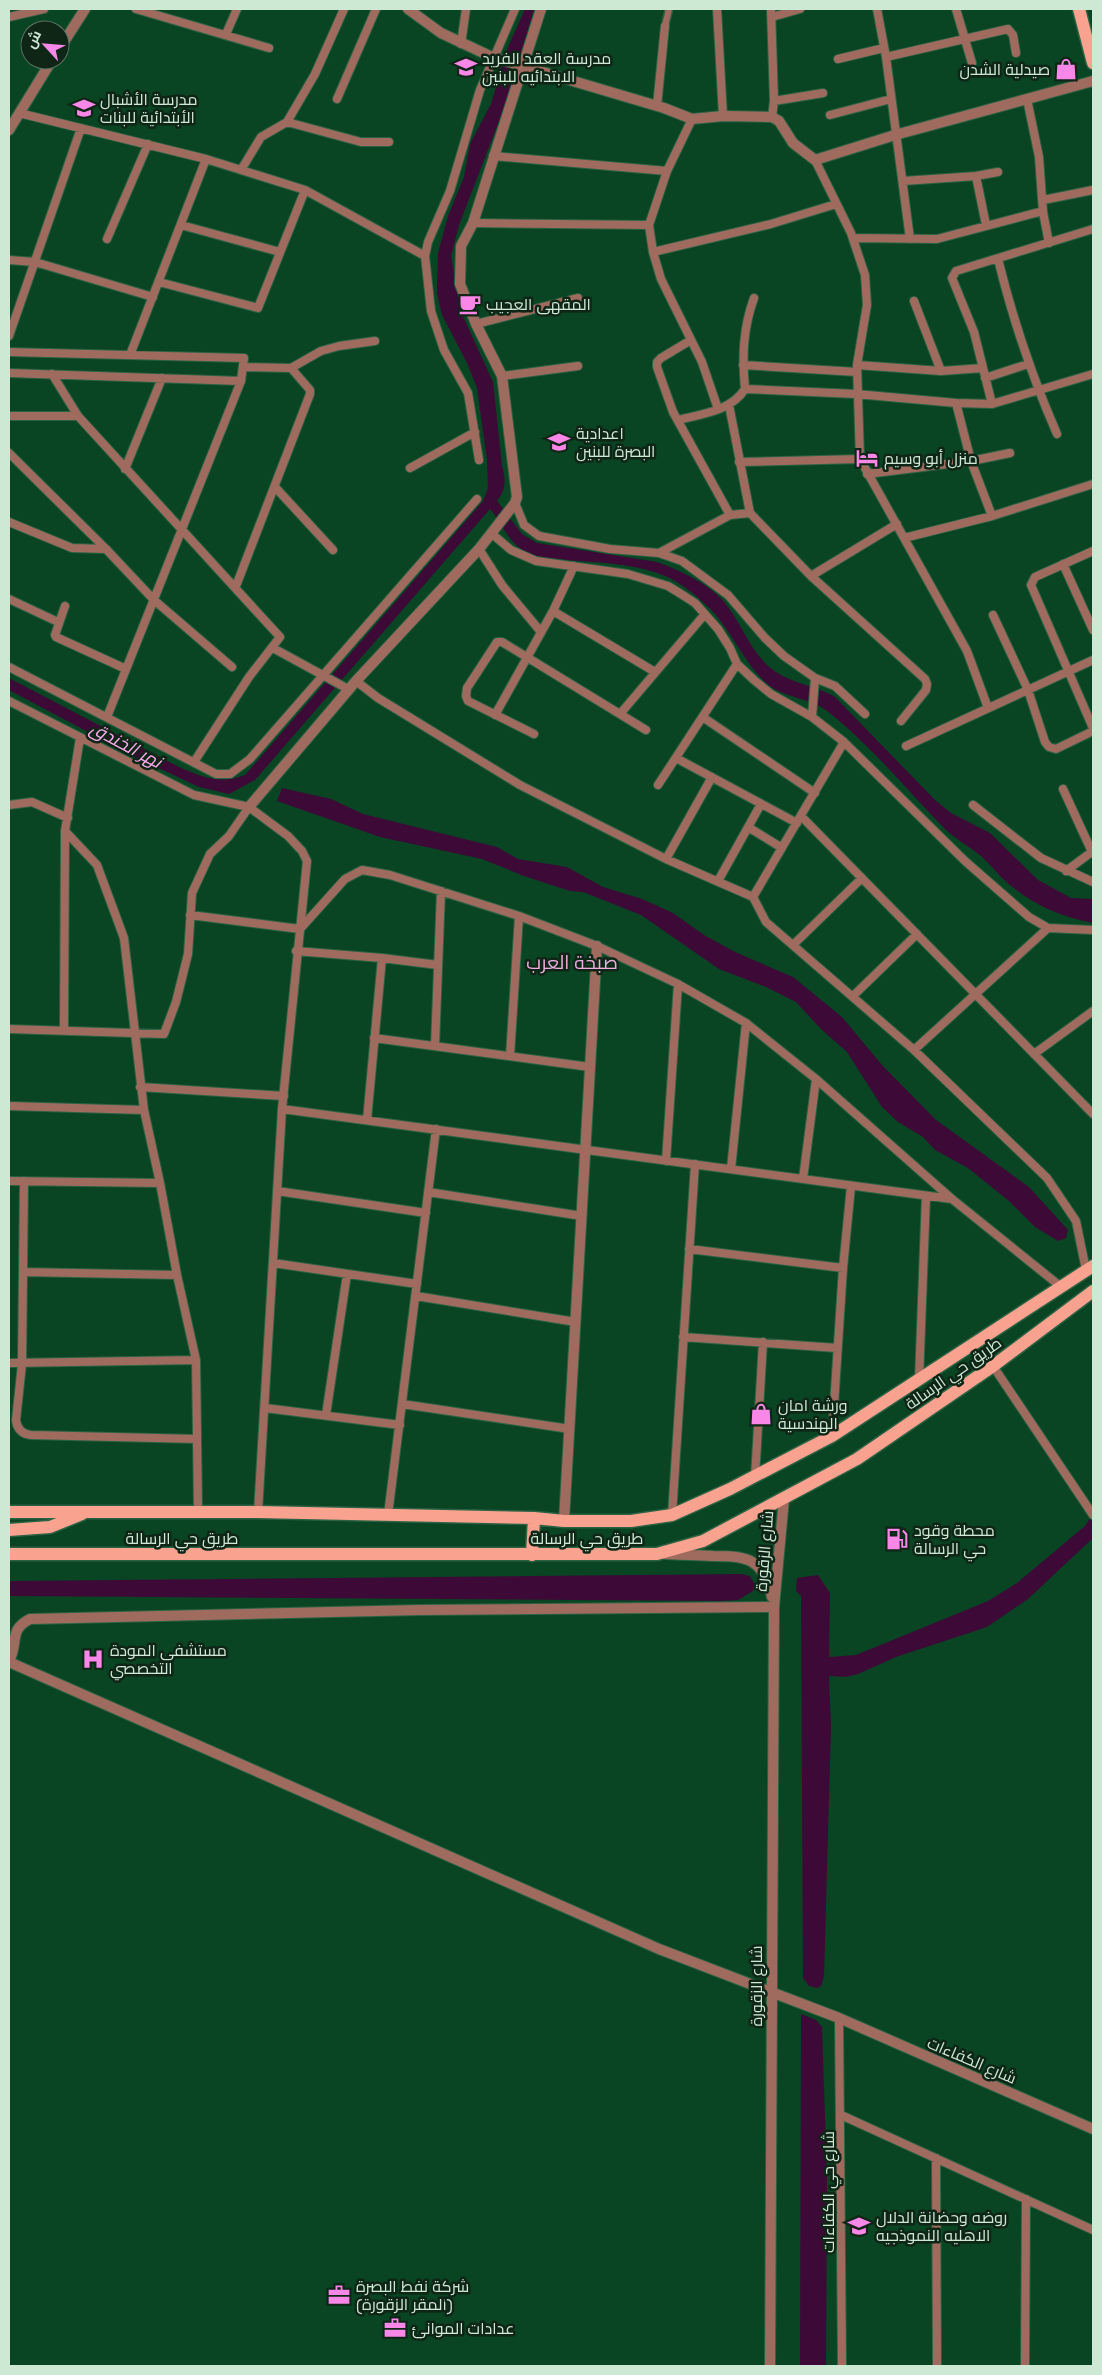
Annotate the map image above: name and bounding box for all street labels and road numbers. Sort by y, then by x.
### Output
street label: طريق حي الرسالة [901,1332,1007,1417]
street label: شارع الزقورة [751,1510,779,1592]
street label: طريق حي الرسالة [126,1528,238,1552]
street label: طريق حي الرسالة [531,1528,643,1552]
street label: شارع الزقورة [746,1945,768,2027]
street label: شارع الكفاءات [924,2032,1020,2090]
street label: شارع حي الكفاءات [818,2131,842,2253]

